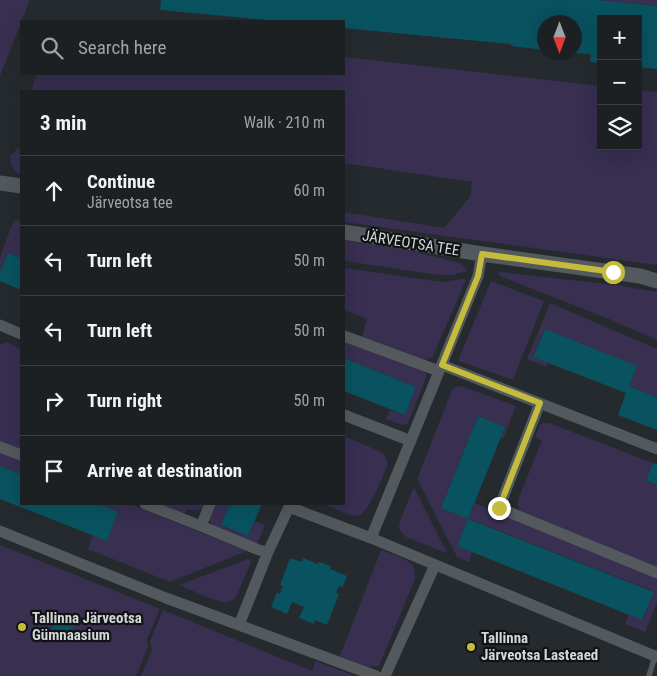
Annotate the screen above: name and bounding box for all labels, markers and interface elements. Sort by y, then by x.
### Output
north arrow [537,15,582,60]
map controls [597,15,642,150]
button: + [597,15,642,60]
search box [20,20,345,75]
icon: search [38,34,66,62]
text: Search here [78,36,166,59]
button: − [597,60,642,105]
button: layers [597,105,642,150]
text: 3 min [40,111,87,135]
text: Walk · 210 m [244,113,325,132]
text: Continue [87,170,155,193]
icon: ahead [40,177,68,205]
text: 60 m [293,181,325,200]
text: Järveotsa tee [87,193,173,212]
street label: JÄRVEOTSA TEE [361,226,461,260]
icon: left [40,247,68,275]
text: Turn left [87,249,152,272]
text: 50 m [293,251,325,270]
route start [602,261,625,284]
icon: left [40,317,68,345]
text: Turn left [87,319,152,342]
text: 50 m [293,321,325,340]
icon: right [40,387,68,415]
text: Turn right [87,389,162,412]
text: 50 m [293,391,325,410]
icon: arrive [40,457,68,485]
text: Arrive at destination [87,459,242,482]
route end [488,497,511,520]
place label: Tallinna Järveotsa Gümnaasium [32,609,142,644]
marker: Tallinna Järveotsa Gümnaasium [16,621,28,633]
place label: Tallinna Järveotsa Lasteaed [481,629,598,664]
marker: Tallinna Järveotsa Lasteaed [465,641,477,653]

